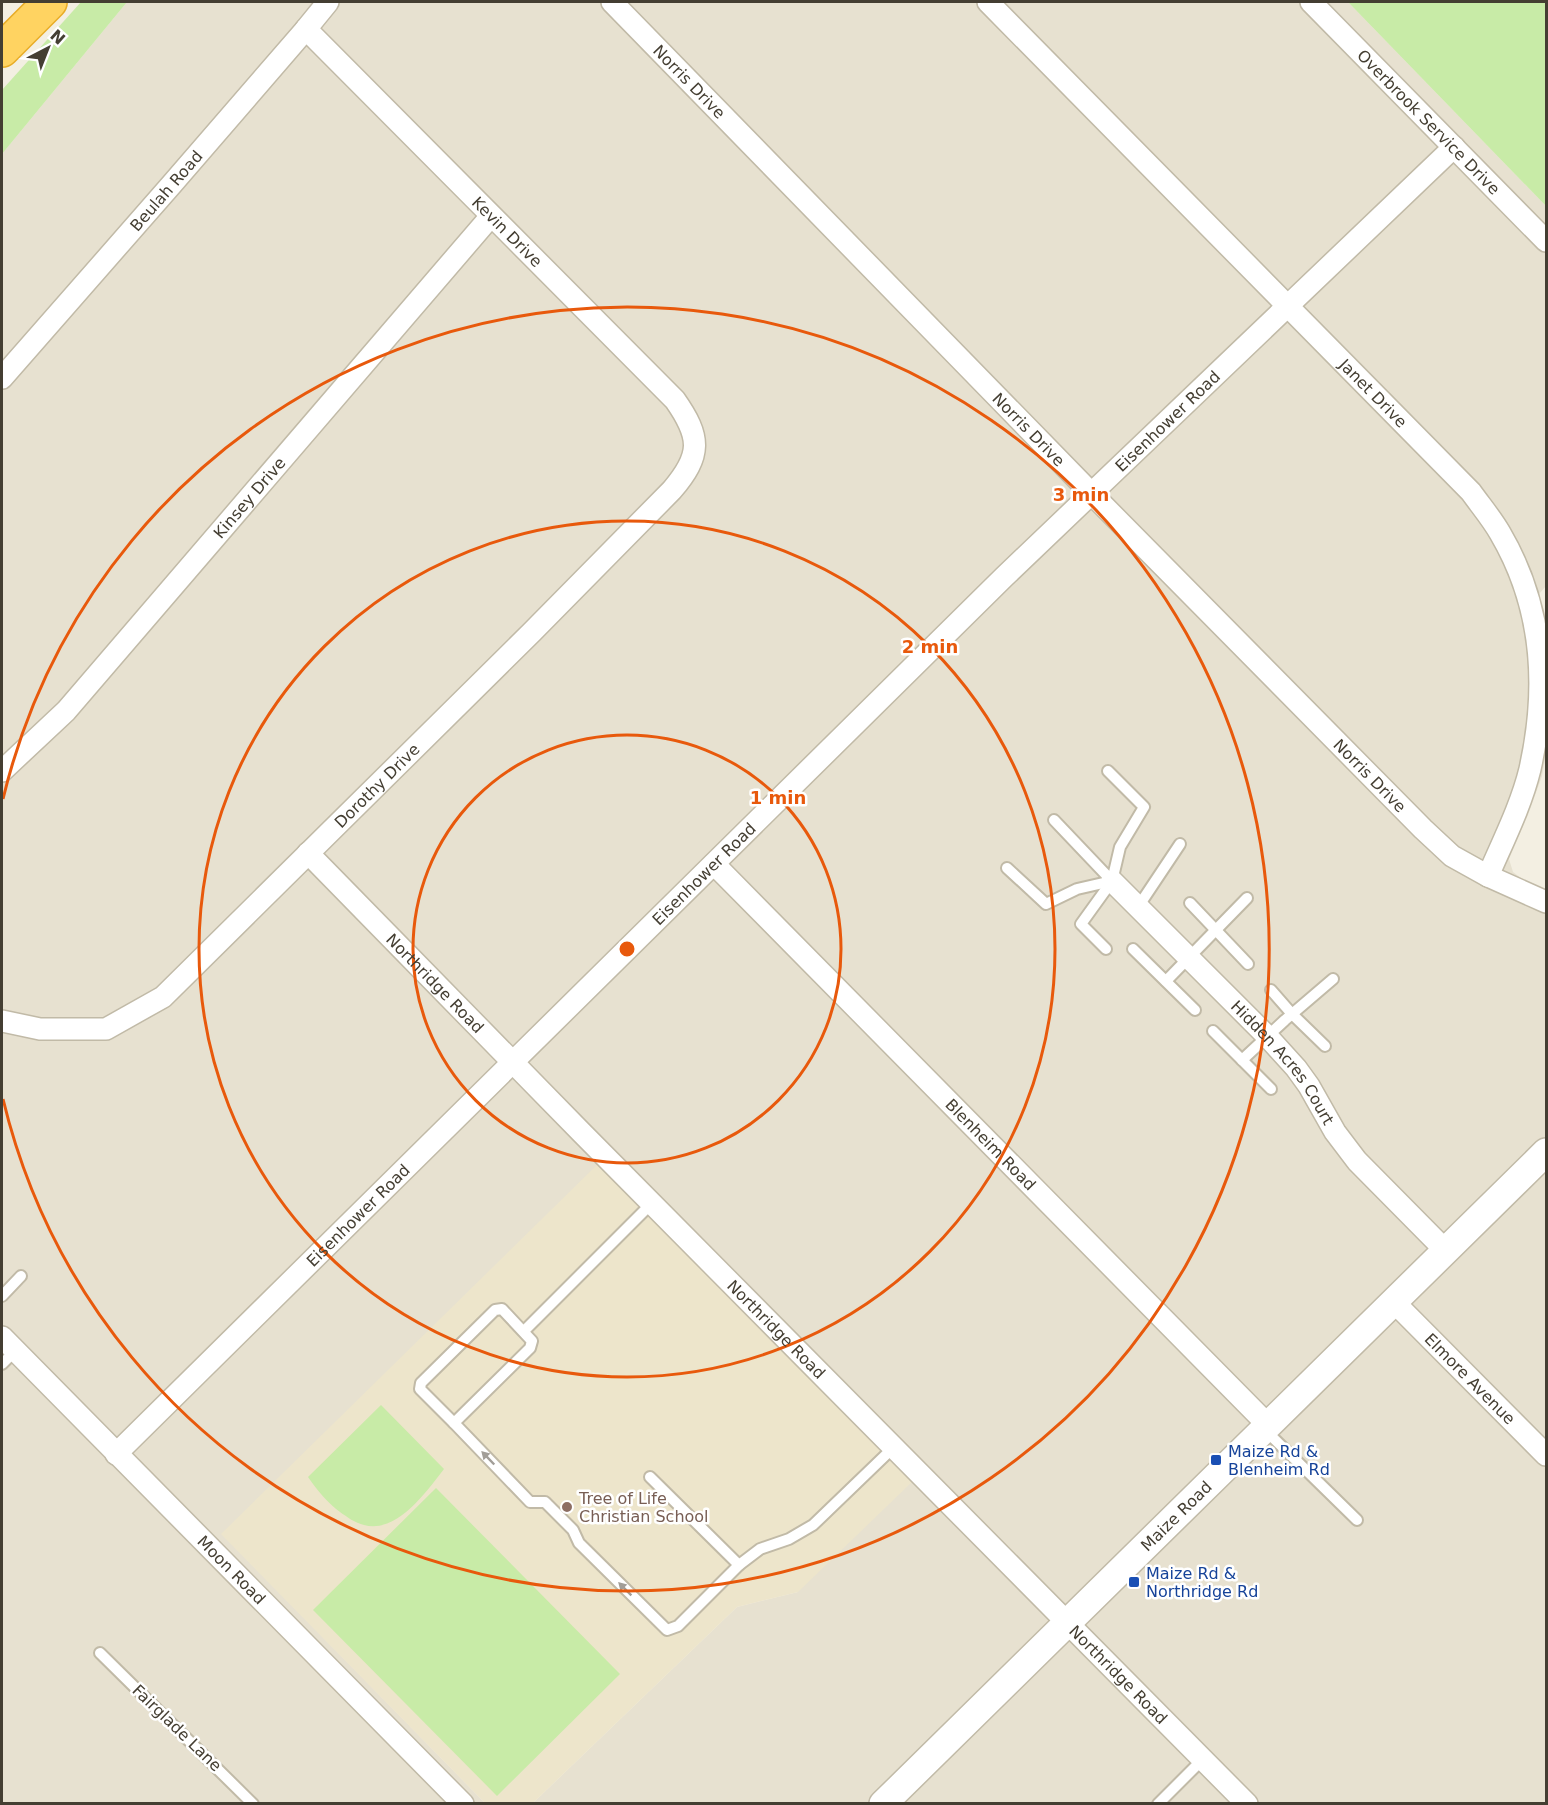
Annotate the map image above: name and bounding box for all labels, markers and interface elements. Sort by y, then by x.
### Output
north arrow [18,18,78,78]
text: N [46,26,69,49]
street label: Norris Drive [649,41,730,122]
street label: Overbrook Service Drive [1353,45,1504,198]
street label: Beulah Road [126,146,206,235]
street label: Kevin Drive [468,193,546,271]
street label: Janet Drive [1335,354,1411,431]
street label: Eisenhower Road [1111,367,1224,475]
street label: Norris Drive [989,389,1069,470]
street label: Kinsey Drive [209,453,289,542]
text: 3 min [1053,484,1109,505]
text: 2 min [902,636,958,657]
street label: Norris Drive [1330,735,1410,816]
street label: Dorothy Drive [330,739,423,832]
text: 1 min [750,787,806,808]
street label: Eisenhower Road [648,818,759,929]
street label: Northridge Road [383,930,488,1037]
centre of rings [617,939,637,959]
street label: Hidden Acres Court [1227,996,1338,1128]
street label: Blenheim Road [942,1095,1040,1194]
street label: Eisenhower Road [302,1160,414,1270]
street label: Northridge Road [724,1276,829,1382]
street label: Elmore Avenue [1421,1329,1519,1428]
place label: Maize Rd & Blenheim Rd [1228,1442,1330,1479]
one-way arrow [481,1451,495,1465]
marker: Maize Rd & Blenheim Rd [1209,1453,1223,1467]
street label: Maize Road [1137,1477,1215,1555]
place label: Tree of Life Christian School [578,1489,709,1526]
marker: Tree of Life Christian School [560,1500,574,1514]
street label: Moon Road [194,1531,270,1608]
place label: Maize Rd & Northridge Rd [1146,1564,1258,1601]
marker: Maize Rd & Northridge Rd [1127,1575,1141,1589]
one-way arrow [618,1582,633,1596]
street label: Northridge Road [1066,1621,1171,1728]
street label: Fairglade Lane [129,1681,225,1775]

